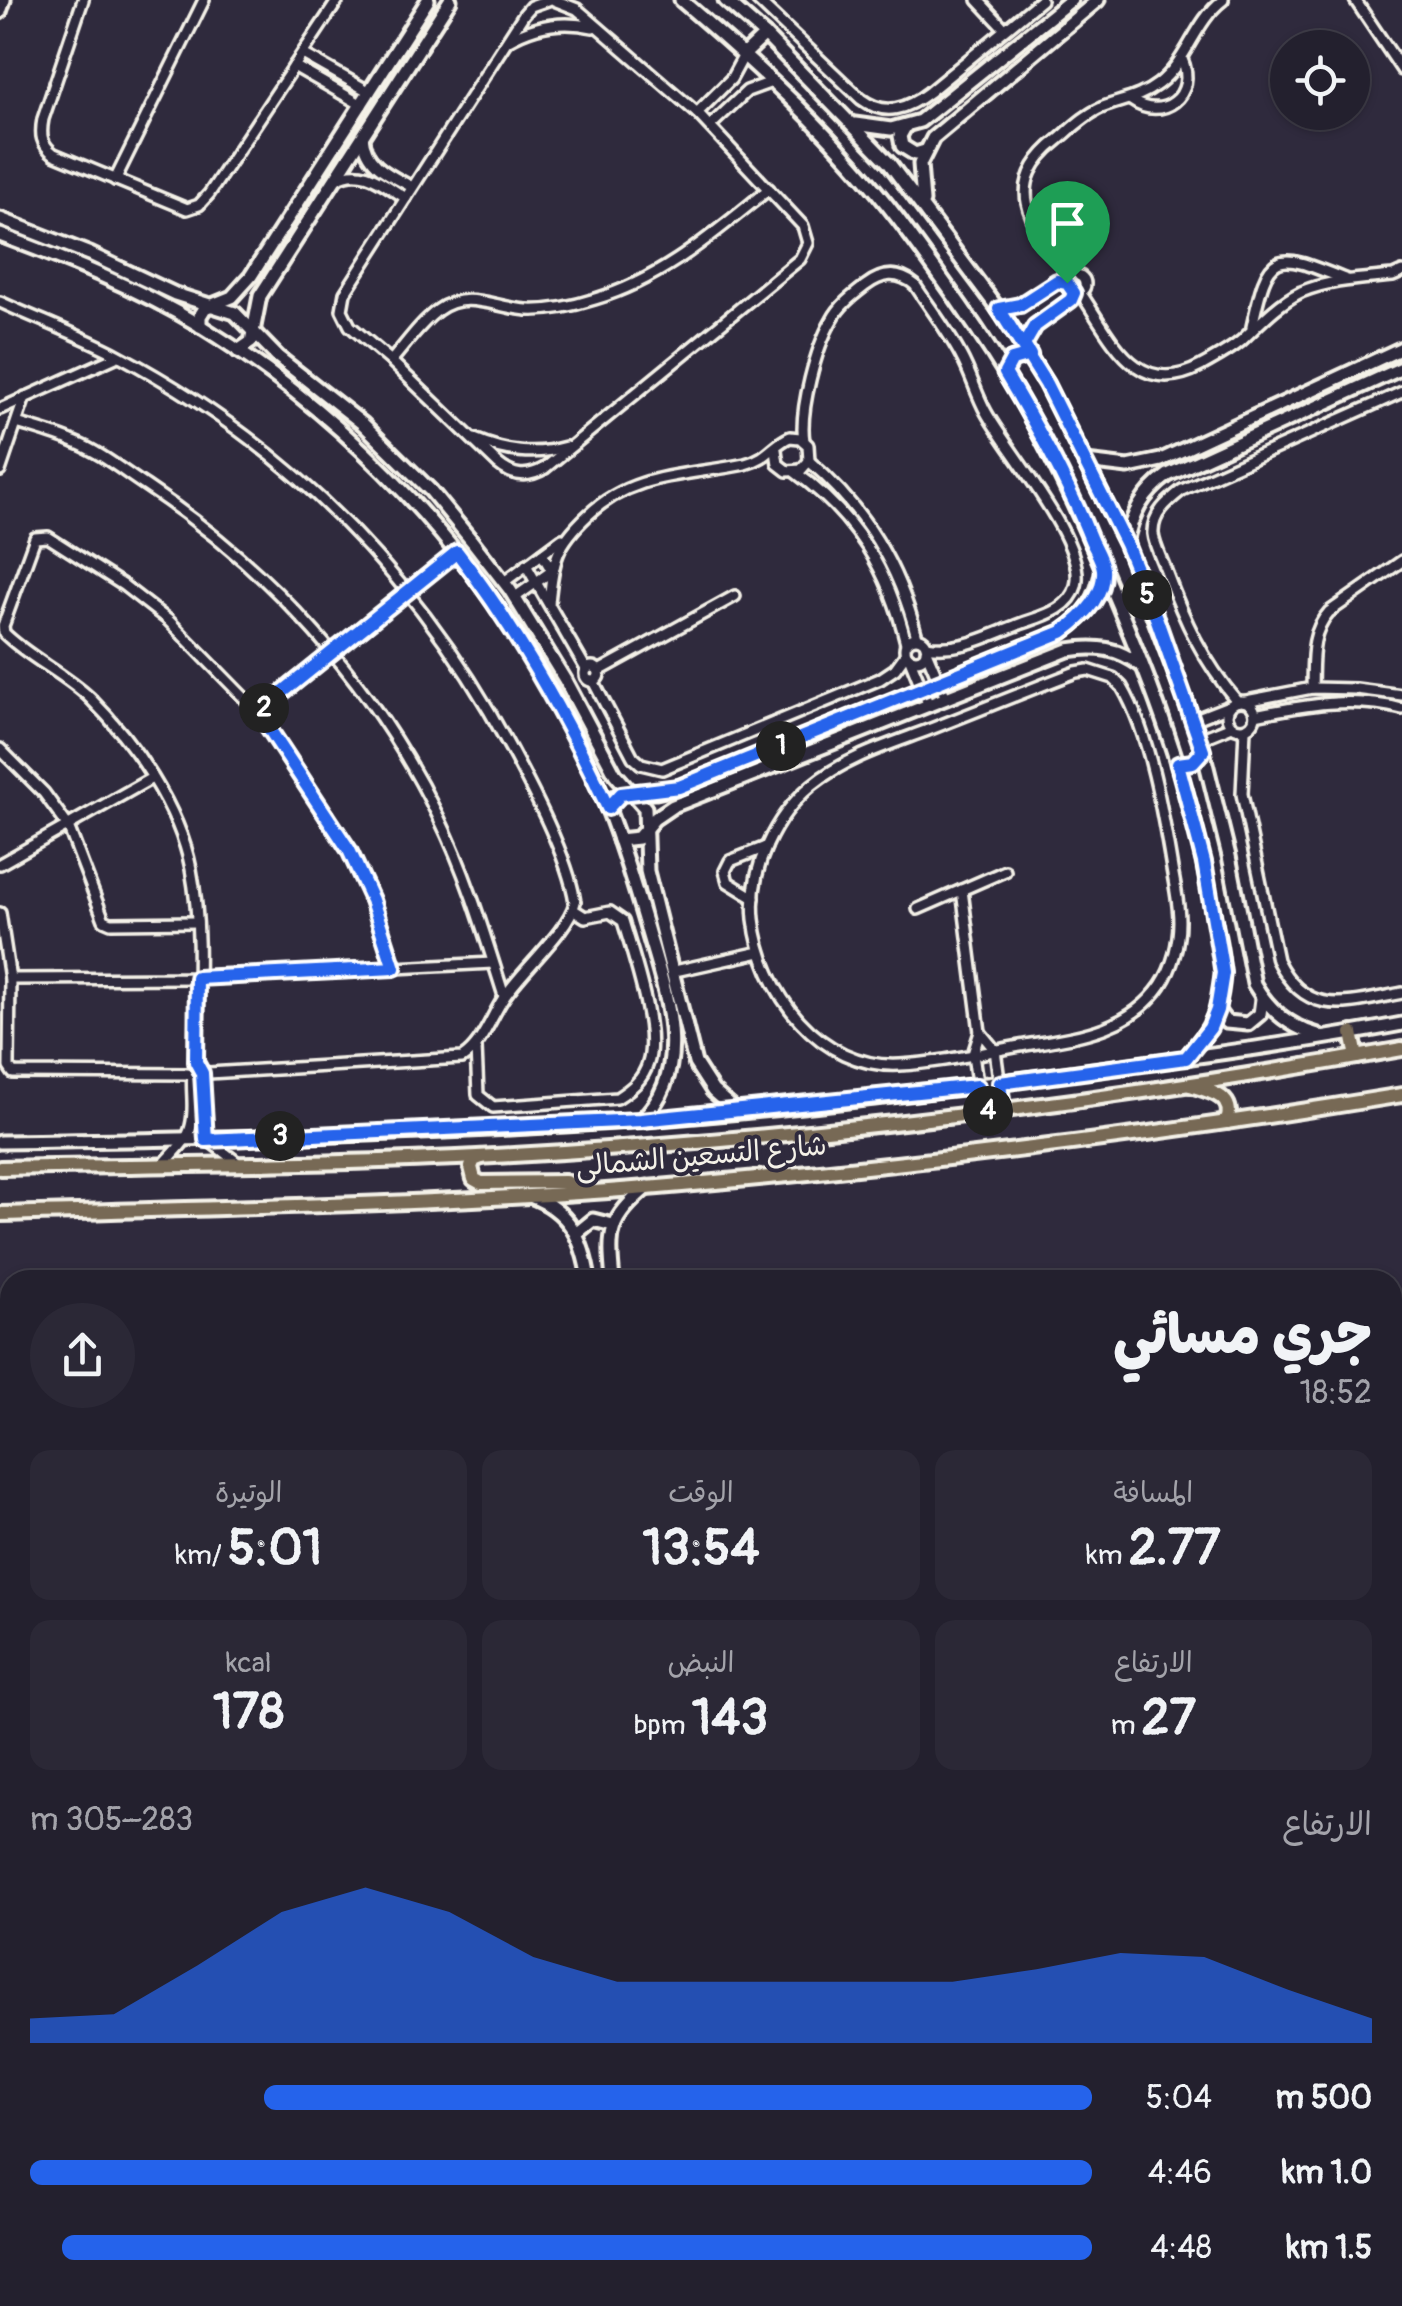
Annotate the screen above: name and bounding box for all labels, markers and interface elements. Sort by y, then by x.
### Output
map controls [1270,30,1370,130]
button: locate [1270,30,1370,130]
pin [1025,181,1110,284]
icon: arrive [1040,196,1095,251]
pin: 5 [1122,570,1172,620]
text: 5 [1139,577,1155,612]
pin: 2 [239,683,289,733]
text: 2 [256,690,272,725]
pin: 1 [756,721,806,771]
text: 1 [776,728,786,763]
pin: 4 [963,1086,1013,1136]
text: 4 [980,1093,996,1128]
pin: 3 [255,1111,305,1161]
text: 3 [272,1118,288,1153]
street label: شارع التسعين الشمالى [574,1128,828,1186]
text: جري مسائي [1113,1301,1372,1370]
button: share [30,1303,135,1408]
text: 18:52 [1300,1373,1372,1413]
text: الوتيرة [215,1476,282,1511]
text: الوقت [668,1476,734,1511]
text: المسافة [1113,1476,1193,1511]
text: 5:01 [228,1517,322,1580]
text: 13:54 [643,1517,759,1580]
text: 2.77 [1129,1517,1221,1580]
text: /km [175,1538,228,1573]
text: km [1086,1538,1129,1573]
text: kcal [226,1646,271,1681]
text: النبض [668,1646,734,1681]
text: الارتفاع [1114,1646,1193,1681]
text: 178 [213,1681,284,1744]
text: 143 [692,1687,768,1750]
text: 27 [1142,1687,1196,1750]
text: bpm [634,1708,692,1743]
text: m [1111,1708,1142,1743]
text: 283–305 m [30,1800,193,1840]
text: الارتفاع [1282,1805,1372,1845]
text: 5:04 [1146,2078,1212,2118]
text: 500 m [1276,2078,1372,2118]
text: 4:46 [1148,2153,1212,2193]
text: 1.0 km [1282,2153,1372,2193]
text: 4:48 [1150,2228,1212,2268]
text: 1.5 km [1286,2228,1372,2268]

